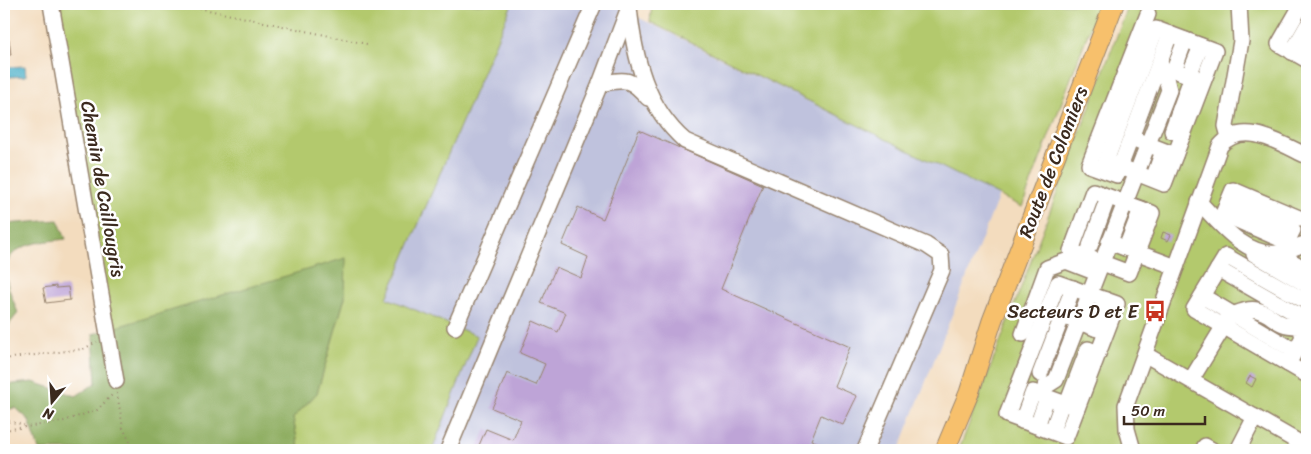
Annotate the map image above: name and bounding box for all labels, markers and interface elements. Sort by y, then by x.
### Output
street label: Route de Colomiers [1009,81,1097,243]
street label: Chemin de Caillougris [71,98,135,280]
place label: Secteurs D et E [1007,295,1139,328]
bus stop icon: Secteurs D et E [1142,298,1168,324]
north arrow [28,376,78,426]
scale bar [1124,394,1205,426]
text: 50 m [1131,398,1166,424]
text: N [39,400,58,428]

